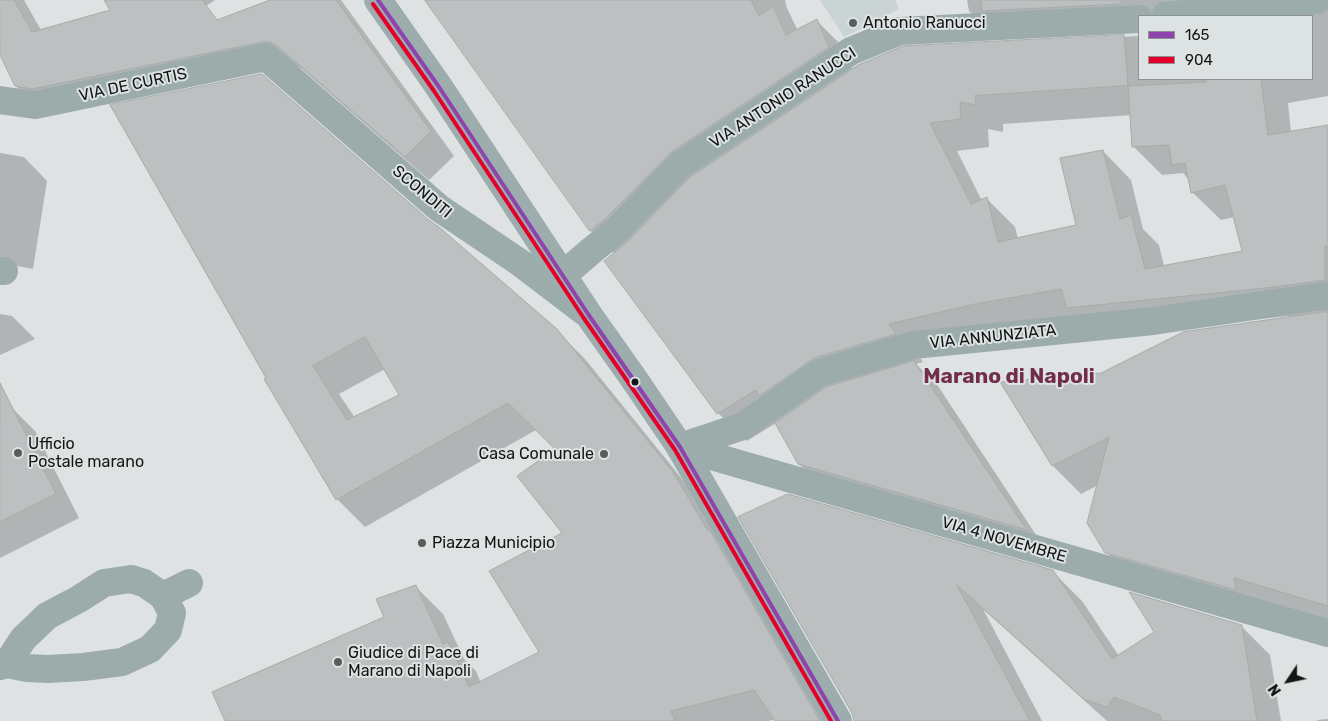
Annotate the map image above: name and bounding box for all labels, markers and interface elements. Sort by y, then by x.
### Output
place label: Antonio Ranucci [863,13,986,33]
legend [1138,15,1313,80]
marker: Antonio Ranucci [847,17,859,29]
text: 165 [1185,26,1209,44]
street label: VIA ANTONIO RANUCCI [706,43,860,153]
text: 904 [1185,51,1213,69]
street label: VIA DE CURTIS [77,64,189,106]
street label: SCONDITI [388,162,456,222]
street label: VIA ANNUNZIATA [929,321,1057,353]
district label: Marano di Napoli [923,364,1095,390]
unlabelled marker [630,377,640,387]
place label: Ufficio Postale marano [28,434,144,472]
place label: Casa Comunale [479,444,594,464]
marker: Ufficio Postale marano [12,447,24,459]
marker: Casa Comunale [598,448,610,460]
street label: VIA 4 NOVEMBRE [939,513,1069,567]
place label: Piazza Municipio [432,533,555,553]
marker: Piazza Municipio [416,537,428,549]
place label: Giudice di Pace di Marano di Napoli [348,643,479,681]
marker: Giudice di Pace di Marano di Napoli [332,656,344,668]
north arrow [1263,656,1313,706]
text: N [1265,681,1285,699]

